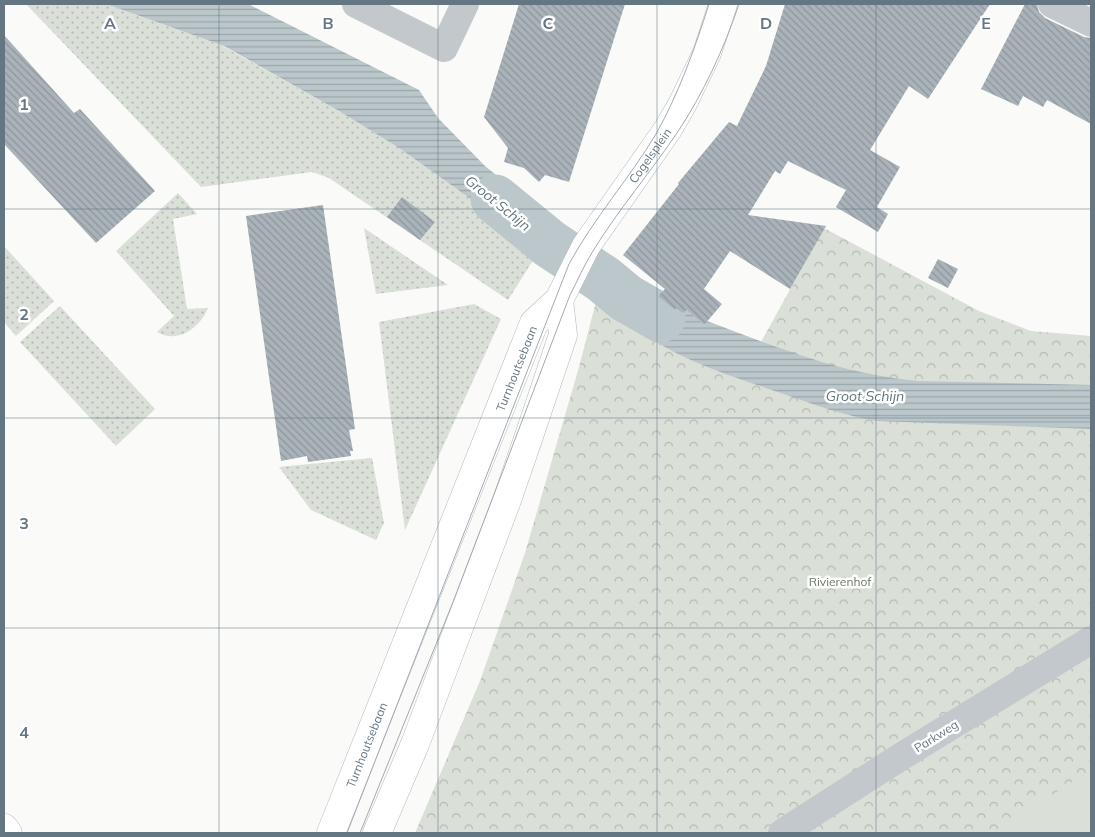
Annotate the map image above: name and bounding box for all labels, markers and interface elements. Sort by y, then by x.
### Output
text: A [104,13,116,33]
text: B [322,13,334,33]
text: C [543,13,554,33]
text: D [760,13,772,33]
text: E [981,13,991,33]
text: 1 [19,94,29,114]
street label: Cogelsplein [625,125,674,186]
water label: Groot Schijn [462,171,534,235]
text: 2 [19,304,29,324]
street label: Turnhoutsebaan [492,323,540,413]
water label: Groot Schijn [826,387,904,405]
text: 3 [19,513,29,533]
park label: Rivierenhof [809,574,872,589]
street label: Turnhoutsebaan [342,700,390,790]
street label: Parkweg [911,717,961,755]
text: 4 [19,722,29,742]

